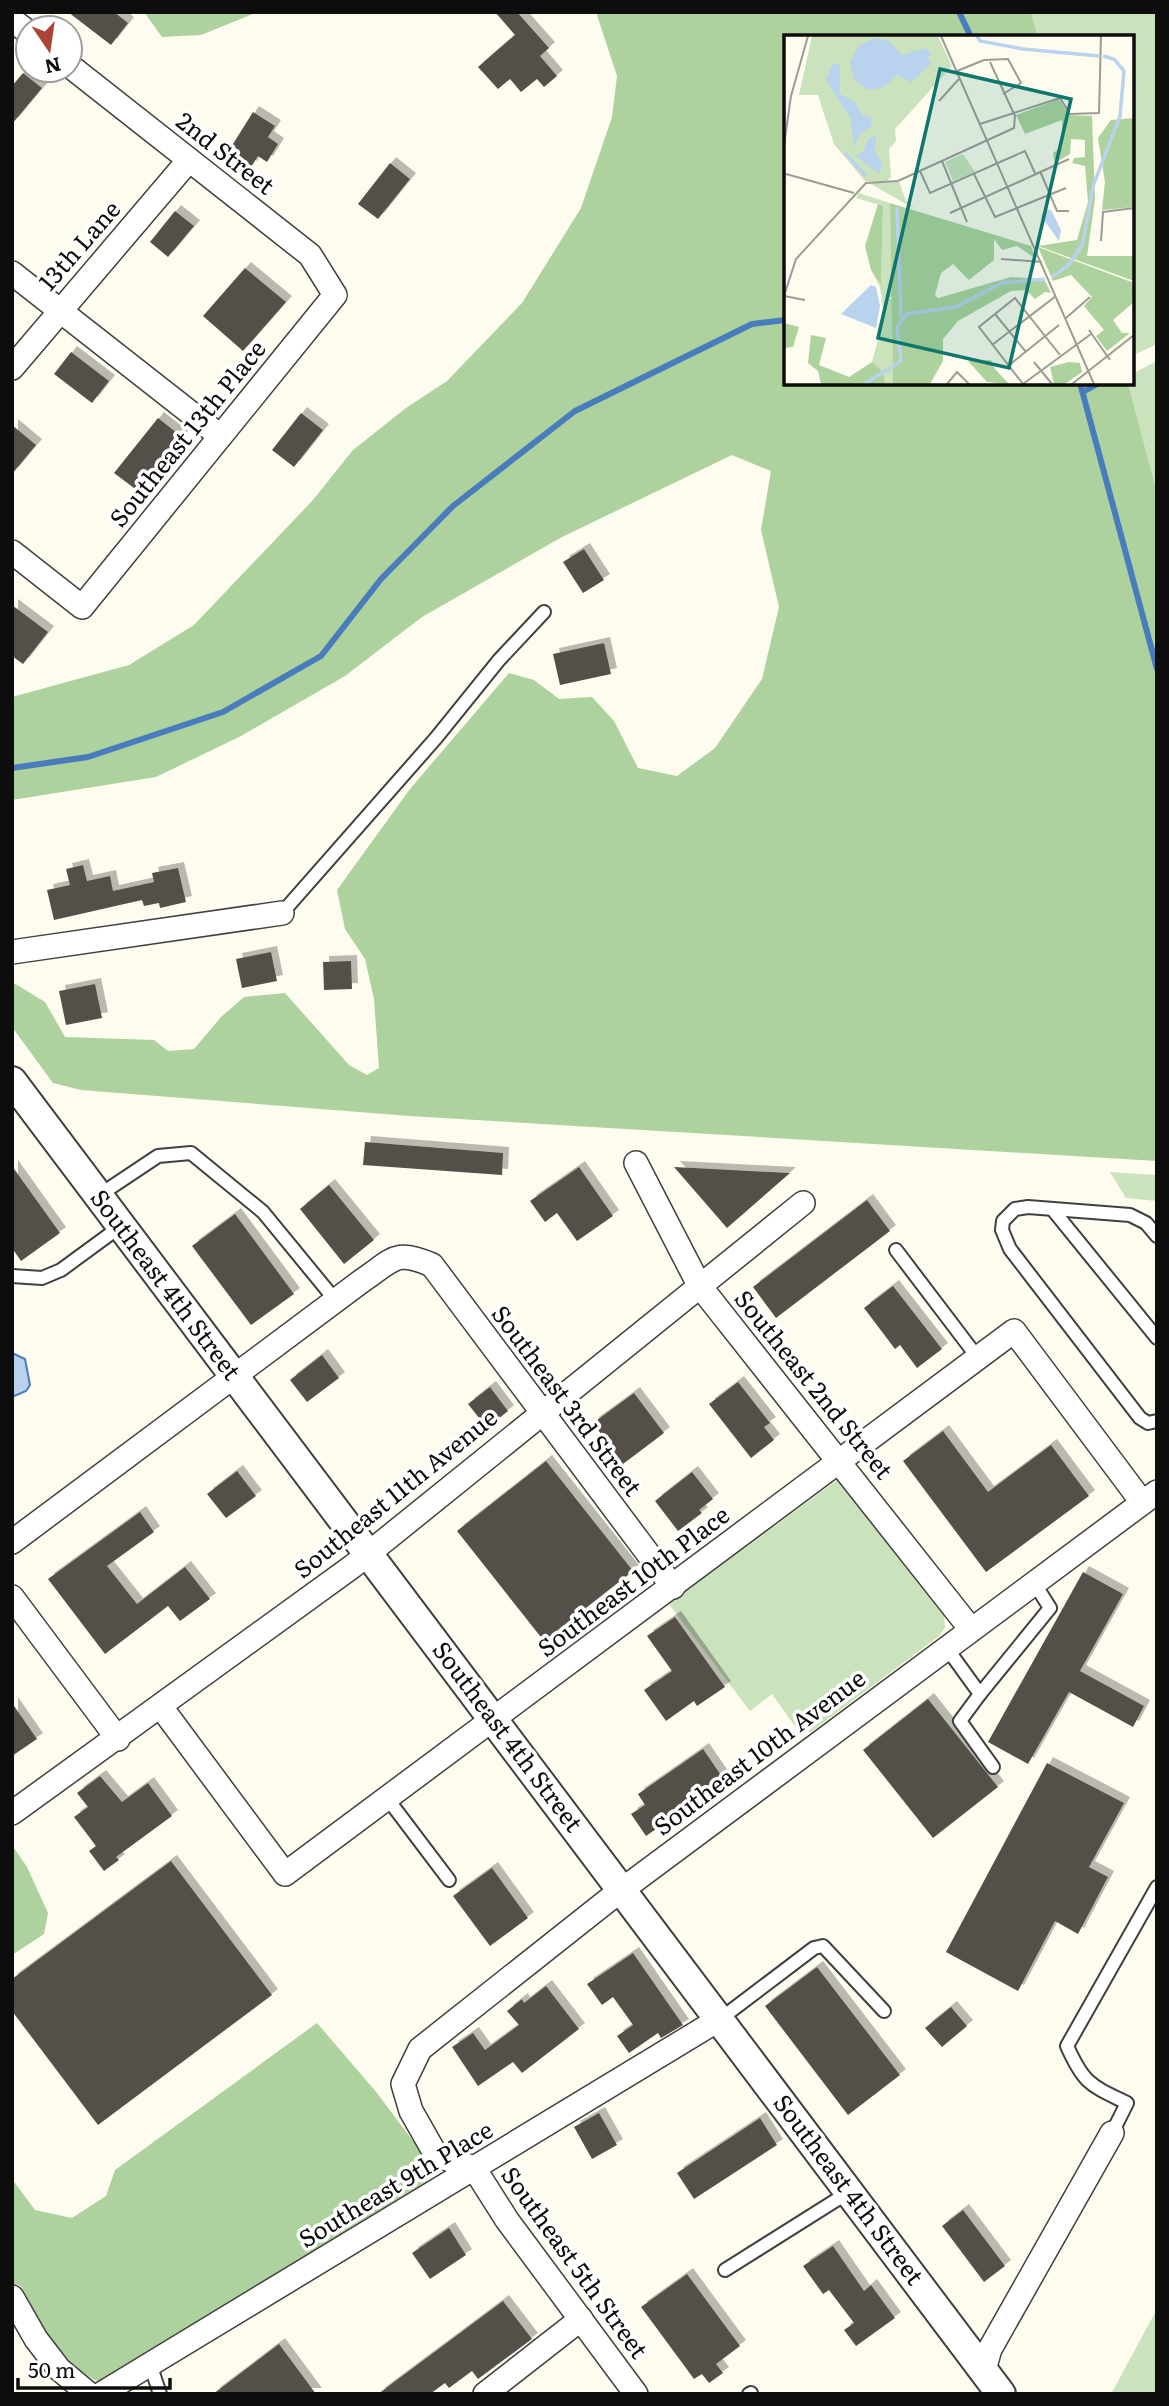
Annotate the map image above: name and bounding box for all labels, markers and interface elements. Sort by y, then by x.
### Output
north arrow [14,14,84,84]
inset map [784,35,1134,385]
text: N [42,51,64,82]
street label: 2nd Street [170,103,283,202]
street label: 13th Lane [29,192,127,297]
street label: Southeast 13th Place [100,332,272,533]
street label: Southeast 4th Street [84,1181,251,1386]
street label: Southeast 2nd Street [728,1281,903,1486]
street label: Southeast 3rd Street [485,1297,652,1502]
street label: Southeast 11th Avenue [285,1399,504,1585]
street label: Southeast 10th Place [529,1496,736,1664]
street label: Southeast 4th Street [426,1633,593,1838]
street label: Southeast 10th Avenue [645,1660,872,1842]
street label: Southeast 4th Street [767,2086,934,2291]
street label: Southeast 9th Place [291,2111,498,2255]
street label: Southeast 5th Street [494,2158,658,2365]
scale bar [18,2346,170,2390]
text: 50 m [28,2353,75,2384]

